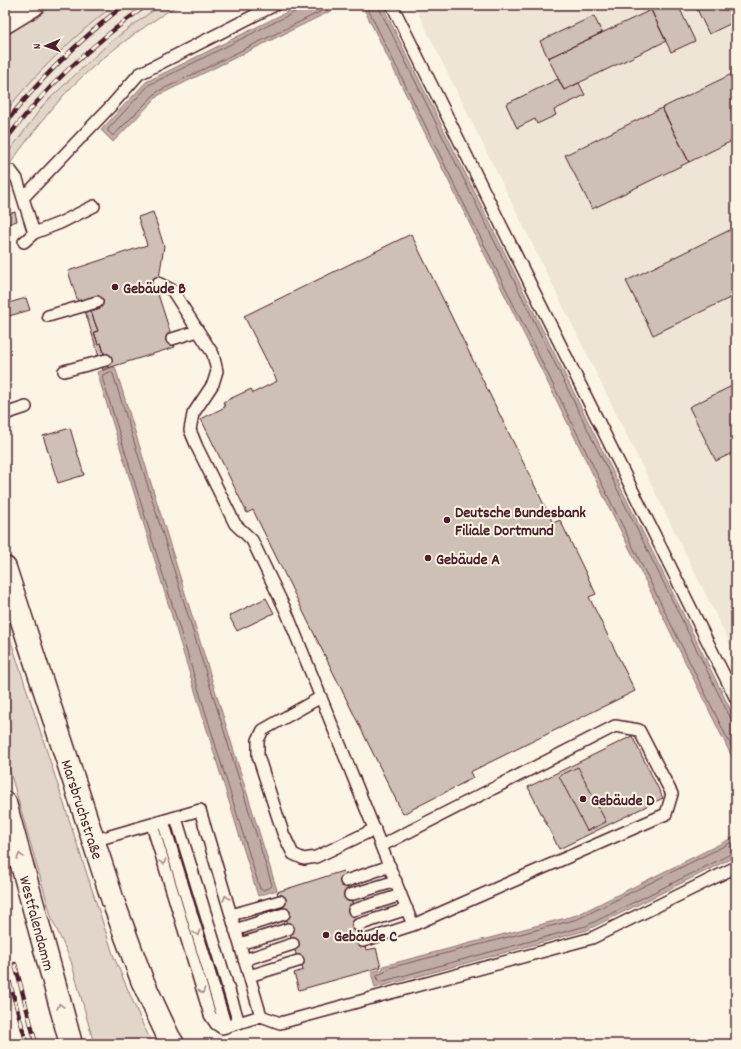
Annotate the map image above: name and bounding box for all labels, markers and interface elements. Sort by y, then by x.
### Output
north arrow [26,26,66,66]
text: N [30,43,46,49]
place label: Gebäude B [123,278,186,301]
marker: Gebäude B [110,282,120,292]
place label: Deutsche Bundesbank Filiale Dortmund [455,502,586,543]
marker: Deutsche Bundesbank Filiale Dortmund [442,515,452,525]
place label: Gebäude A [436,549,500,572]
marker: Gebäude A [423,553,433,563]
street label: Marsbruchstraße [54,757,108,863]
place label: Gebäude D [591,790,655,813]
marker: Gebäude D [578,794,588,804]
one-way arrow [16,853,24,860]
one-way arrow [158,858,167,865]
street label: Westfalendamm [12,874,59,974]
one-way arrow [222,895,231,902]
place label: Gebäude C [334,926,397,949]
one-way arrow [192,929,201,936]
marker: Gebäude C [321,930,331,940]
one-way arrow [197,987,206,994]
one-way arrow [57,1003,65,1010]

